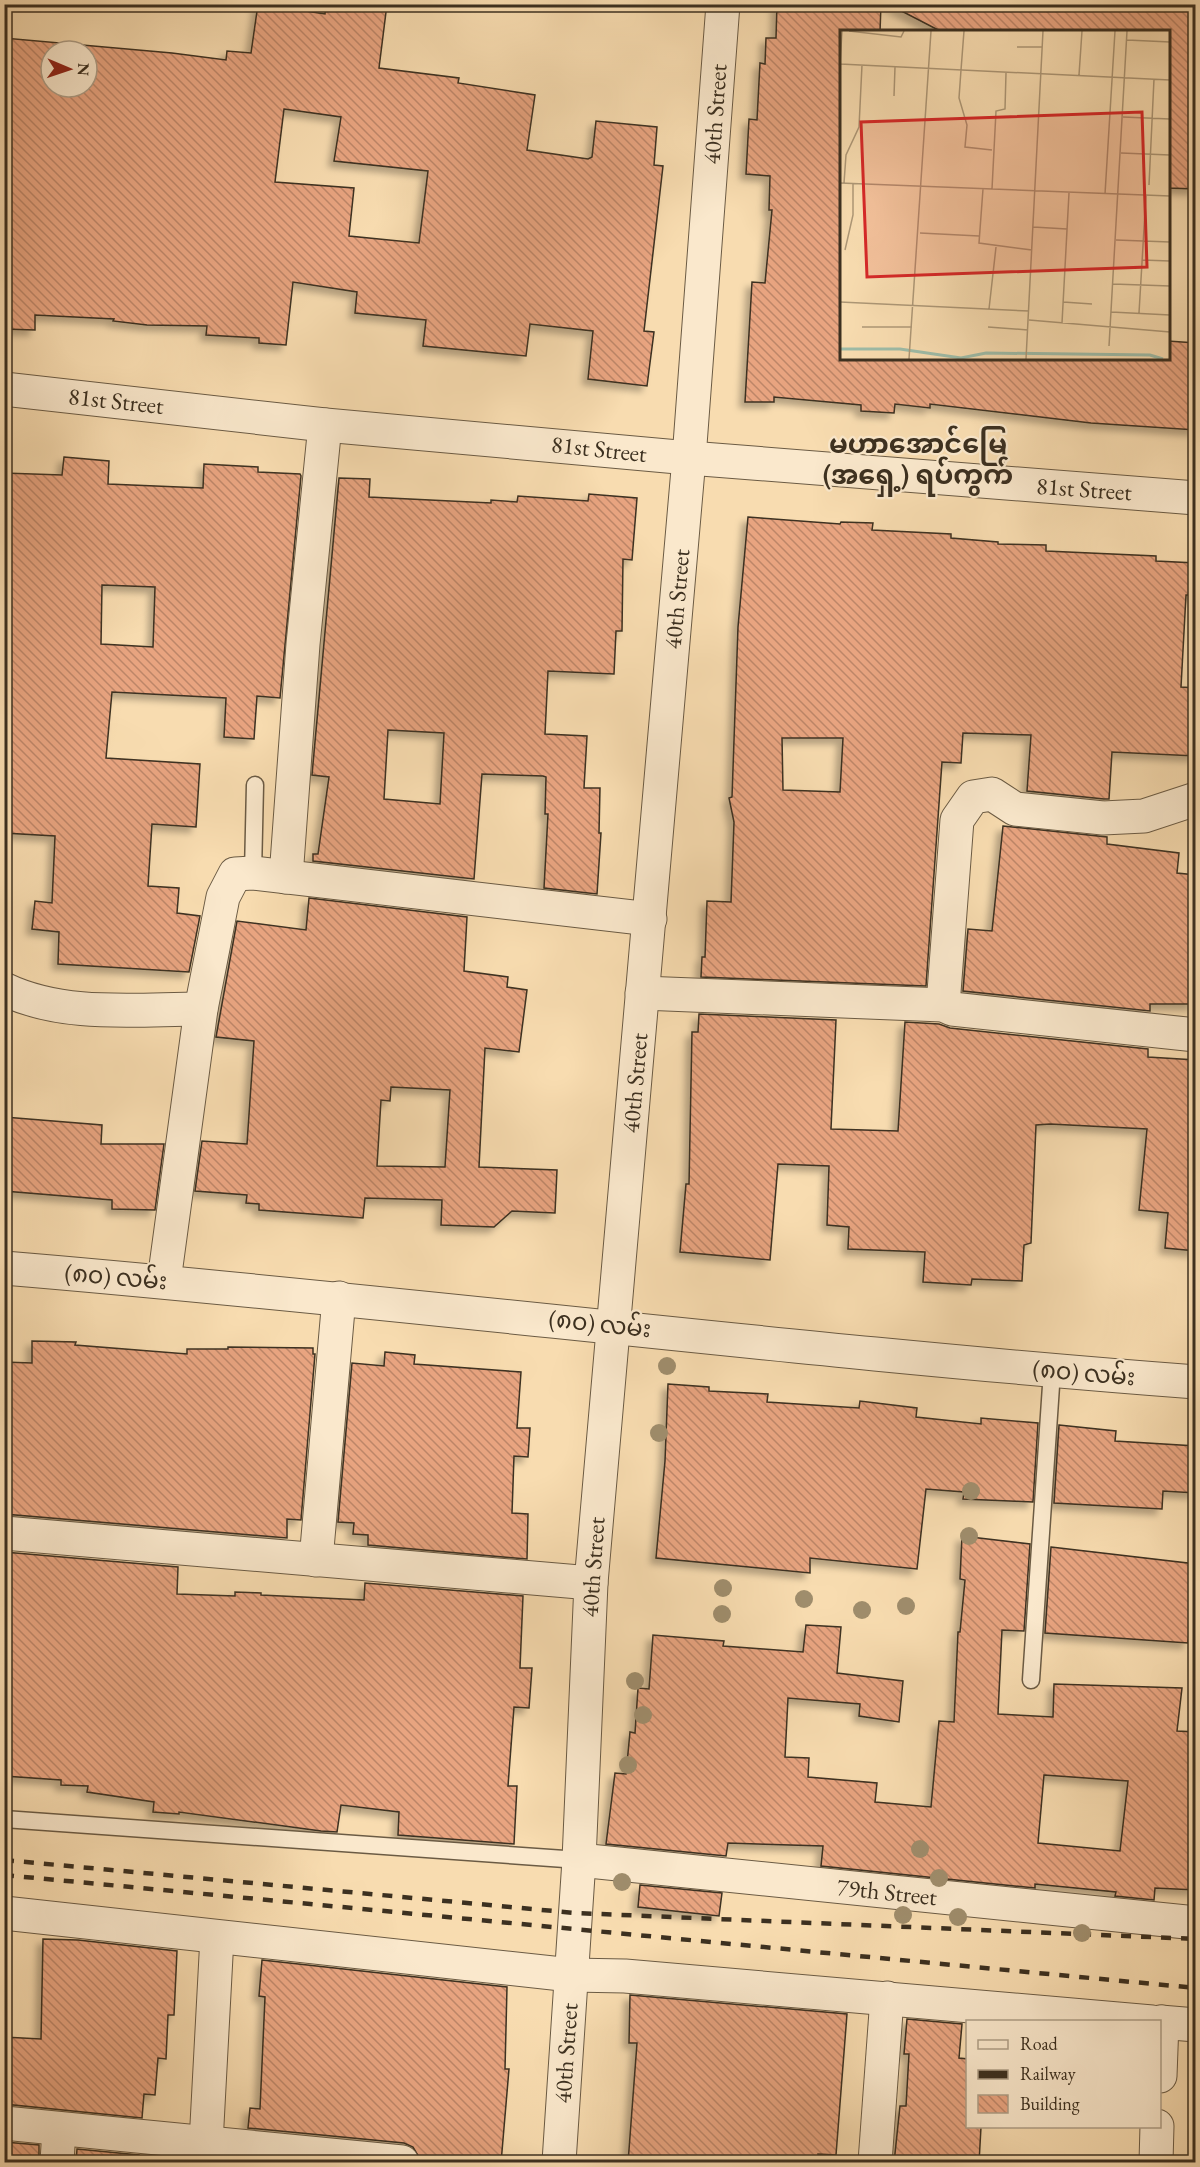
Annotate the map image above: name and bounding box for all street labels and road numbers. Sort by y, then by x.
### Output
street label: 40th Street [696,62,733,165]
street label: 81st Street [67,380,166,421]
street label: 81st Street [550,428,649,469]
street label: 81st Street [1035,470,1133,507]
street label: 40th Street [657,547,696,650]
street label: 40th Street [615,1031,654,1134]
street label: (၈၀) လမ်း [63,1257,169,1296]
street label: (၈၀) လမ်း [547,1303,653,1344]
street label: (၈၀) လမ်း [1031,1353,1137,1392]
street label: 40th Street [574,1515,611,1618]
street label: 79th Street [835,1871,939,1912]
street label: 40th Street [547,2001,584,2104]

